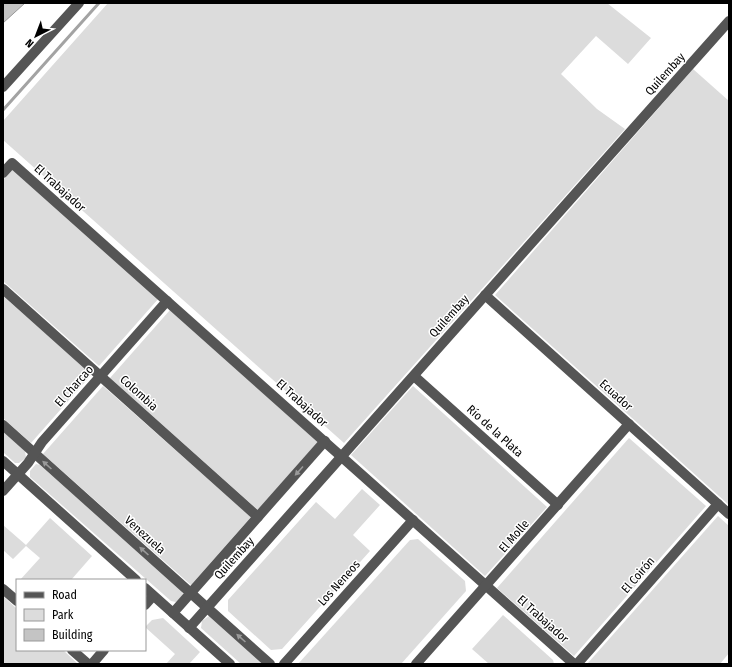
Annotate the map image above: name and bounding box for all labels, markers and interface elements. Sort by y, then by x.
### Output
north arrow [16,16,56,56]
text: N [23,36,36,50]
street label: Quilembay [642,49,688,98]
street label: El Trabajador [31,161,89,215]
street label: Quilembay [426,291,472,340]
street label: El Charcao [52,362,96,410]
street label: Colombia [117,372,161,414]
street label: El Trabajador [273,376,331,430]
street label: Ecuador [597,377,636,414]
street label: Río de la Plata [464,402,526,460]
one-way arrow [42,460,52,469]
one-way arrow [295,465,304,476]
street label: Venezuela [122,513,168,557]
street label: El Molle [496,517,532,555]
street label: Quilembay [211,533,257,582]
one-way arrow [139,547,149,556]
street label: El Coirón [619,554,657,596]
street label: Los Neneos [315,557,363,609]
legend [16,579,146,651]
text: Road [52,588,77,602]
street label: El Trabajador [514,592,572,646]
text: Park [52,608,74,622]
text: Building [52,628,93,642]
one-way arrow [236,633,246,643]

